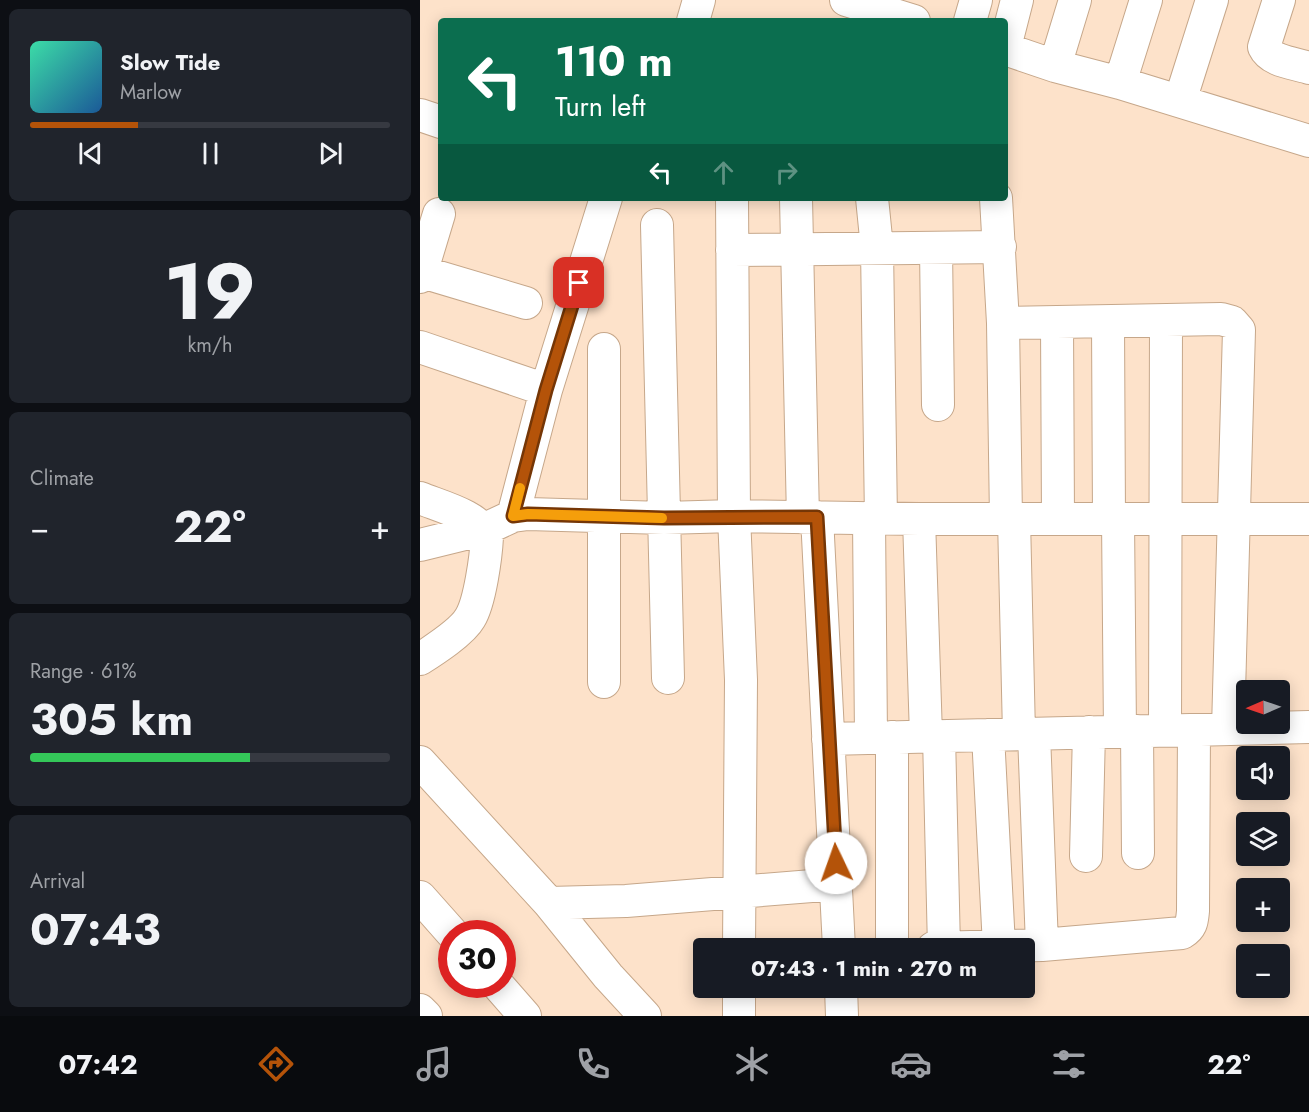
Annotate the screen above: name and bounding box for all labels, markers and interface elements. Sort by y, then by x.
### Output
text: 110 m [555,31,673,92]
icon: left [456,42,534,120]
text: Slow Tide [120,46,220,78]
text: Marlow [120,78,182,107]
text: Turn left [555,87,645,126]
icon: previous [74,137,107,170]
icon: pause [194,137,227,170]
icon: next [314,137,347,170]
icon: left [644,156,677,189]
icon: ahead [707,156,740,189]
icon: right [770,156,803,189]
text: 19 [164,236,256,348]
pin [553,257,604,308]
icon: arrive [562,266,595,299]
text: km/h [187,331,233,360]
text: Climate [30,464,94,493]
text: 22° [173,494,246,559]
text: − [30,504,49,551]
text: + [370,504,390,551]
text: Range · 61% [30,657,137,686]
north arrow [1236,680,1290,734]
map controls [1236,680,1290,998]
text: 305 km [30,687,193,752]
button: sound [1236,746,1290,800]
button: layers [1236,812,1290,866]
position arrow [804,831,868,895]
text: Arrival [30,867,85,896]
button: + [1236,878,1290,932]
text: 07:43 [30,897,161,962]
speed limit sign: 30 [438,920,516,998]
button: − [1236,944,1290,998]
text: 07:43 · 1 min · 270 m [751,952,977,984]
icon: directions [255,1043,297,1085]
icon: music [413,1043,455,1085]
icon: phone [572,1043,614,1085]
icon: climate [731,1043,773,1085]
icon: car [890,1043,932,1085]
icon: filters [1048,1043,1090,1085]
text: 07:42 [58,1045,138,1084]
text: 22° [1207,1045,1251,1084]

